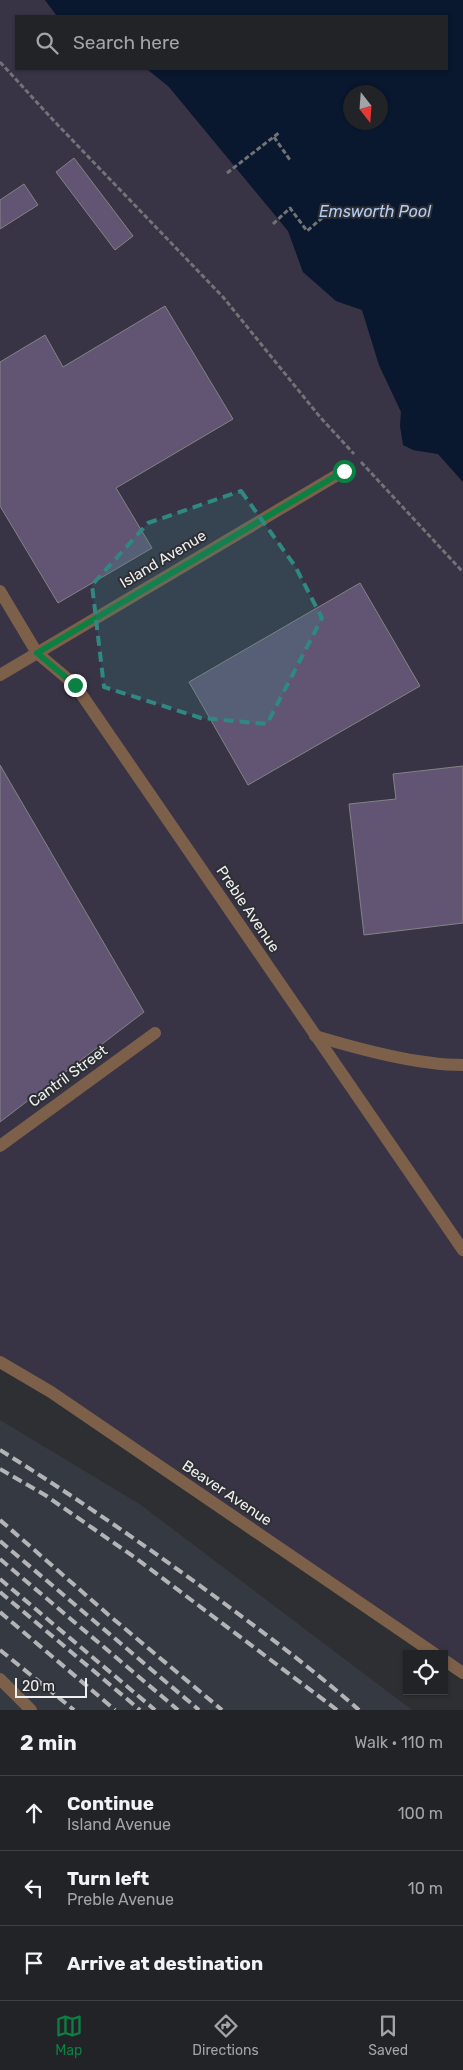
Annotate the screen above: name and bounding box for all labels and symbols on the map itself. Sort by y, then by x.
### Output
north arrow [343,85,388,130]
water label: Emsworth Pool [319,202,432,221]
route start [333,460,356,483]
street label: Island Avenue [117,526,209,592]
route end [64,674,87,697]
street label: Preble Avenue [212,862,284,956]
street label: Cantril Street [25,1041,111,1111]
street label: Beaver Avenue [179,1456,275,1530]
scale bar [15,1675,88,1698]

